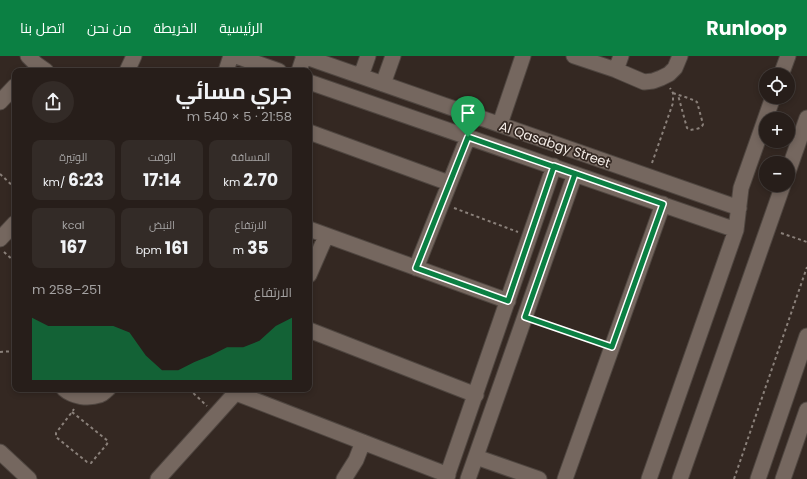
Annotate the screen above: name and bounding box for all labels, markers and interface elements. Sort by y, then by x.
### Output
text: Runloop [706,15,787,42]
text: اتصل بنا [20,18,65,38]
text: من نحن [87,18,131,38]
text: الخريطة [153,18,197,38]
text: الرئيسية [219,18,263,38]
map controls [759,68,795,192]
button: locate [759,68,795,104]
text: جري مسائي [176,76,292,107]
button: share [32,81,74,123]
pin [451,96,485,137]
icon: arrive [457,102,479,124]
text: 21:58 · 5 × 540 m [187,107,292,126]
button: + [759,112,795,148]
street label: Al Qasabgy Street [497,117,613,173]
text: الوتيرة [59,149,87,165]
text: الوقت [148,149,176,165]
text: المسافة [231,149,270,165]
button: − [759,156,795,192]
text: 6:23 [68,168,104,192]
text: 17:14 [143,168,181,192]
text: 2.70 [243,168,278,192]
text: /km [43,174,68,190]
text: km [223,174,243,190]
text: kcal [62,217,85,233]
text: النبض [149,217,175,233]
text: الارتفاع [235,217,267,233]
text: 167 [60,235,87,259]
text: 161 [165,236,188,260]
text: 35 [247,236,268,260]
text: bpm [136,242,165,258]
text: m [233,242,247,258]
text: 251–258 m [32,280,101,299]
text: الارتفاع [254,283,292,302]

